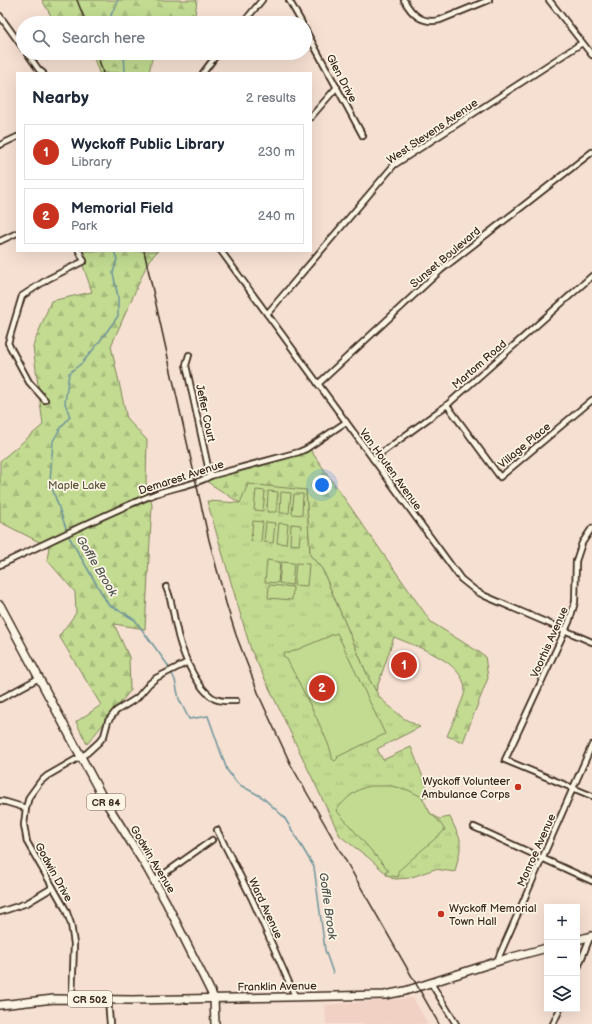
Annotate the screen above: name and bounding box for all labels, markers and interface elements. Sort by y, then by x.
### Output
search box [16,16,312,60]
icon: search [30,27,52,49]
text: Search here [62,29,145,48]
street label: Glen Drive [324,52,360,105]
text: Nearby [32,88,89,108]
text: 2 results [246,90,296,106]
street label: West Stevens Avenue [384,96,481,167]
text: Wyckoff Public Library [71,135,224,154]
text: 1 [43,144,49,160]
text: 230 m [258,144,295,160]
text: Library [71,154,112,170]
text: Memorial Field [71,199,173,218]
text: 2 [42,208,50,224]
text: 240 m [258,208,295,224]
text: Park [71,218,97,234]
street label: Sunset Boulevard [408,224,483,290]
street label: Martom Road [449,337,509,392]
street label: Jeffer Court [193,383,218,444]
street label: Village Place [496,419,553,471]
street label: Van Houten Avenue [357,426,425,513]
street label: Demarest Avenue [137,457,226,497]
your location [312,475,332,495]
park label: Maple Lake [48,479,106,492]
water label: Goffle Brook [73,533,121,600]
street label: Voorhis Avenue [528,604,571,680]
pin: 1 [391,650,417,680]
pin: 2 [309,673,335,703]
place label: Wyckoff Volunteer Ambulance Corps [422,775,511,801]
marker: Wyckoff Volunteer Ambulance Corps [513,782,523,792]
road number: CR 84 [87,794,125,810]
street label: Monroe Avenue [515,811,559,889]
street label: Godwin Avenue [127,823,178,896]
street label: Godwin Drive [32,841,75,904]
water label: Goffle Brook [315,871,340,942]
street label: Ward Avenue [246,876,285,941]
place label: Wyckoff Memorial Town Hall [449,902,536,928]
map controls [544,904,580,1012]
button: + [544,904,580,940]
marker: Wyckoff Memorial Town Hall [436,909,446,919]
button: − [544,940,580,976]
button: layers [544,976,580,1012]
street label: Franklin Avenue [237,979,317,994]
road number: CR 502 [68,991,112,1007]

